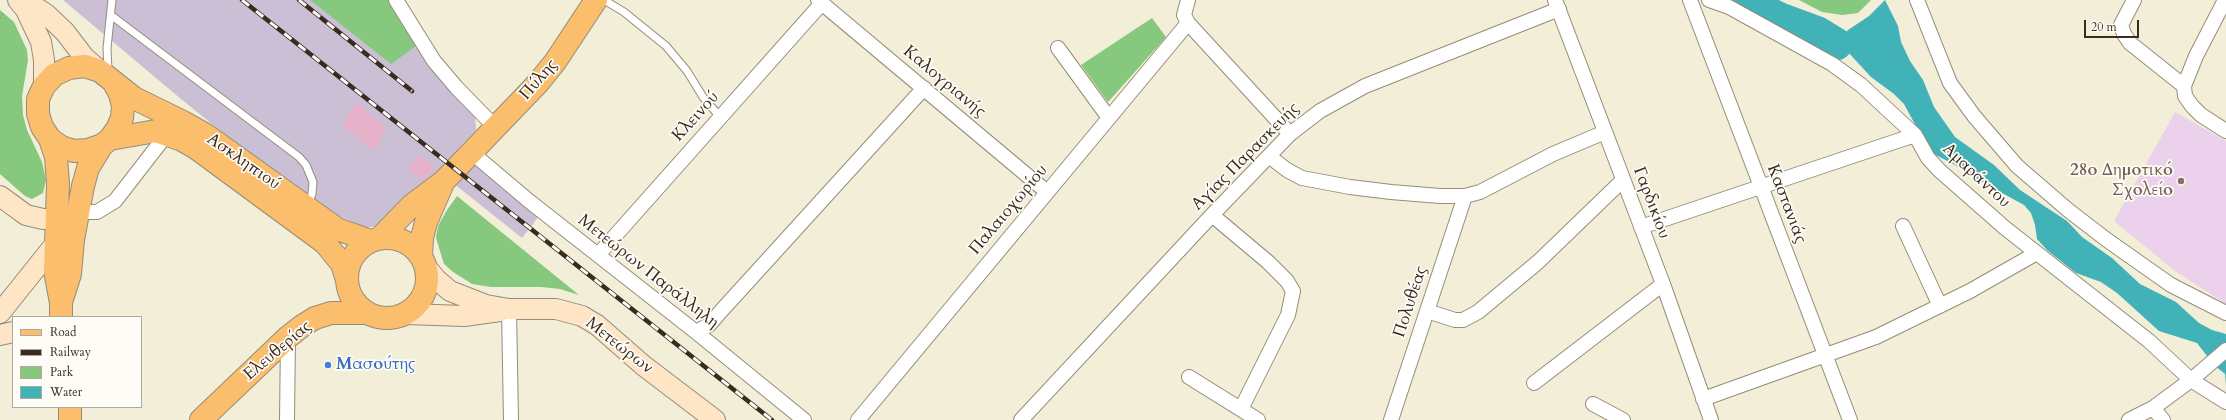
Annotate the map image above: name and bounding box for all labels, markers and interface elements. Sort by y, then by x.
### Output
scale bar [2086,12,2141,38]
text: 20 m [2091,19,2117,35]
street label: Καλογριανής [899,42,989,122]
street label: Πύλης [516,55,562,105]
street label: Κλεινού [668,88,724,146]
street label: Αγίας Παρασκευής [1188,99,1304,215]
street label: Ασκληπιού [202,129,284,195]
street label: Αμαράντου [1938,139,2014,213]
street label: Παλαιοχωρίου [965,161,1053,259]
place label: 28ο Δημοτικό Σχολείο [2070,161,2173,201]
street label: Καστανιάς [1762,162,1810,246]
street label: Γαρδικίου [1628,164,1674,242]
marker: 28ο Δημοτικό Σχολείο [2176,176,2186,186]
street label: Μετεώρων Παράλληλη [573,211,723,333]
street label: Πολυθέας [1390,264,1432,340]
street label: Μετεώρων [581,313,657,379]
legend [12,316,142,408]
street label: Ελευθερίας [240,317,316,385]
text: Road [50,324,76,340]
text: Railway [50,344,91,360]
place label: Μασούτης [336,355,415,375]
marker: Μασούτης [323,360,333,370]
text: Park [50,364,73,380]
text: Water [50,384,82,400]

